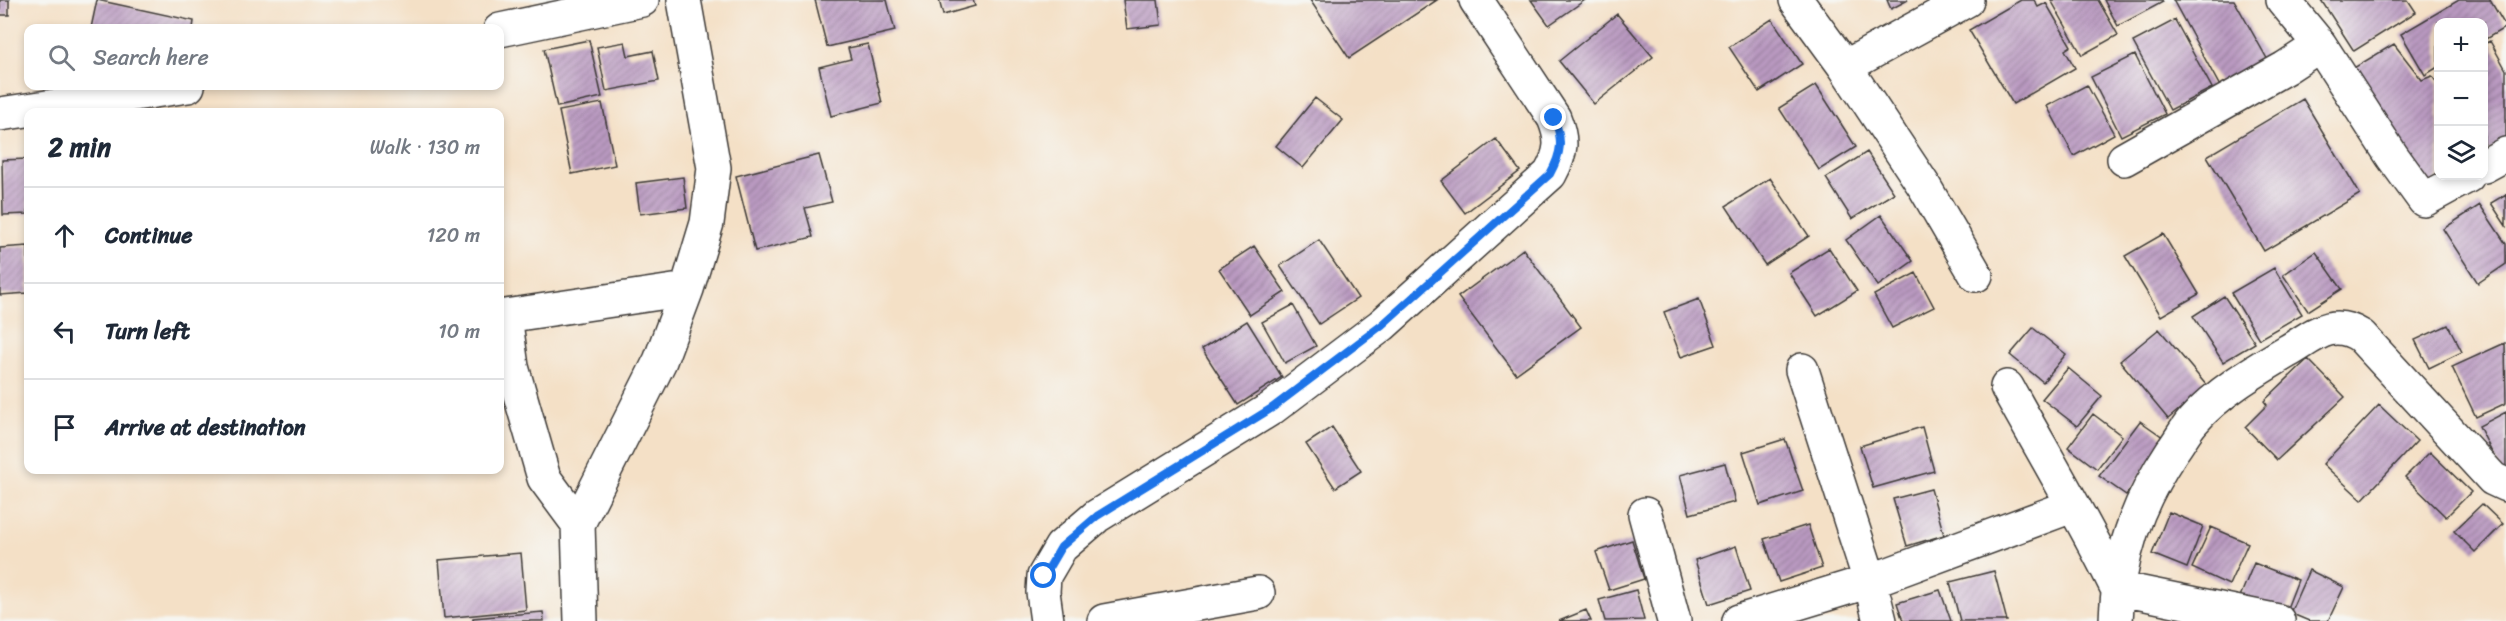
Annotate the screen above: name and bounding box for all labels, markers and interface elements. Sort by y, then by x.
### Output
map controls [2434,18,2488,180]
button: + [2434,18,2488,72]
search box [24,24,504,90]
text: Search here [93,38,209,77]
icon: search [45,41,78,74]
button: − [2434,72,2488,126]
route end [1540,104,1566,130]
text: 2 min [48,124,111,170]
button: layers [2434,126,2488,180]
text: Walk · 130 m [370,130,480,165]
text: Continue [105,216,193,255]
text: 120 m [427,218,480,253]
icon: ahead [48,219,81,252]
text: Turn left [105,312,190,351]
text: 10 m [438,314,480,349]
icon: left [48,315,81,348]
text: Arrive at destination [105,408,306,447]
icon: arrive [48,411,81,444]
route start [1030,562,1056,588]

